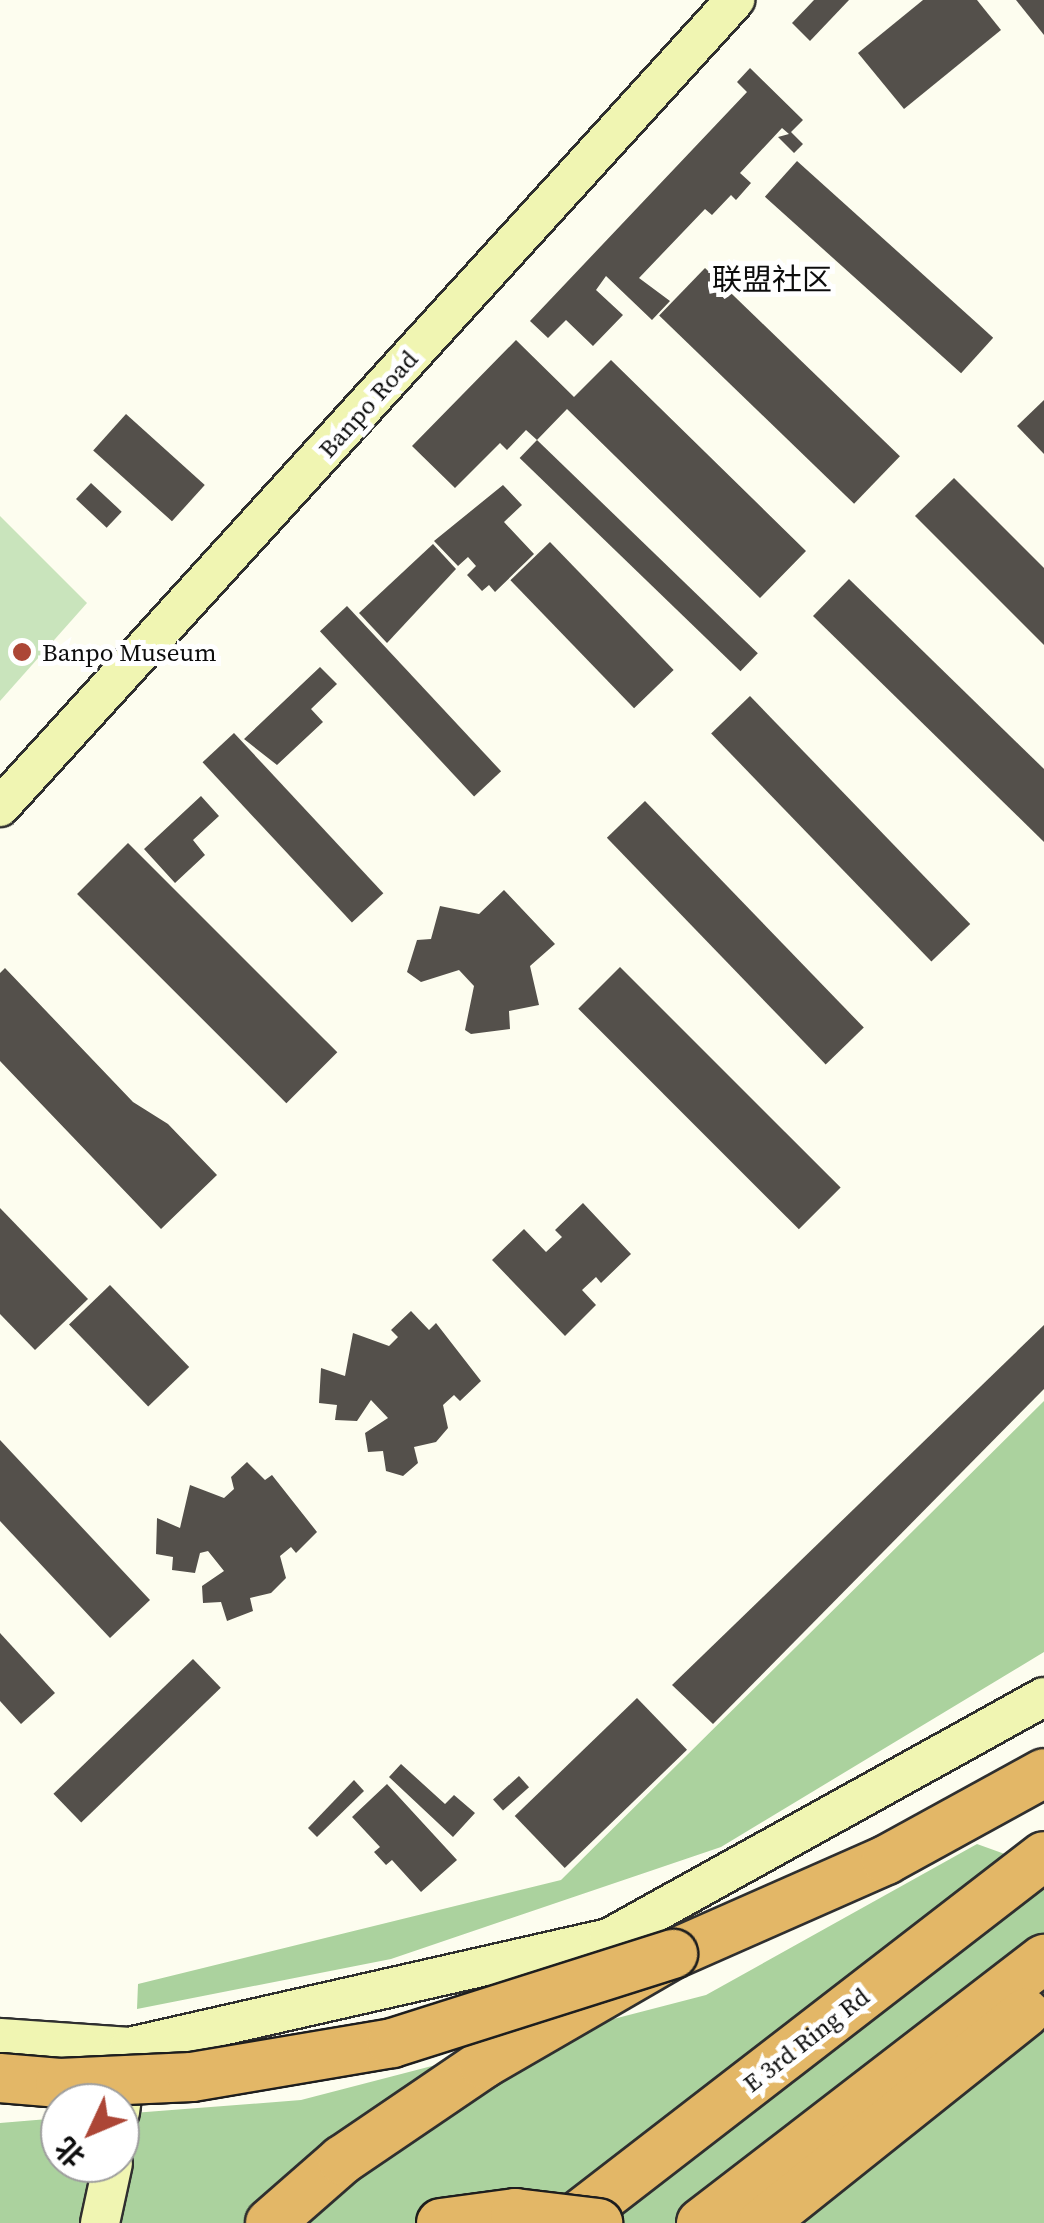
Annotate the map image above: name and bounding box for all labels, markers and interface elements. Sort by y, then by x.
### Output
district label: 联盟社区 [712,262,832,298]
street label: Banpo Road [312,344,424,464]
place label: Banpo Museum [42,637,217,667]
marker: Banpo Museum [11,641,33,663]
street label: E 3rd Ring Rd [737,1982,875,2098]
north arrow [40,2083,140,2183]
text: 北 [46,2129,93,2176]

